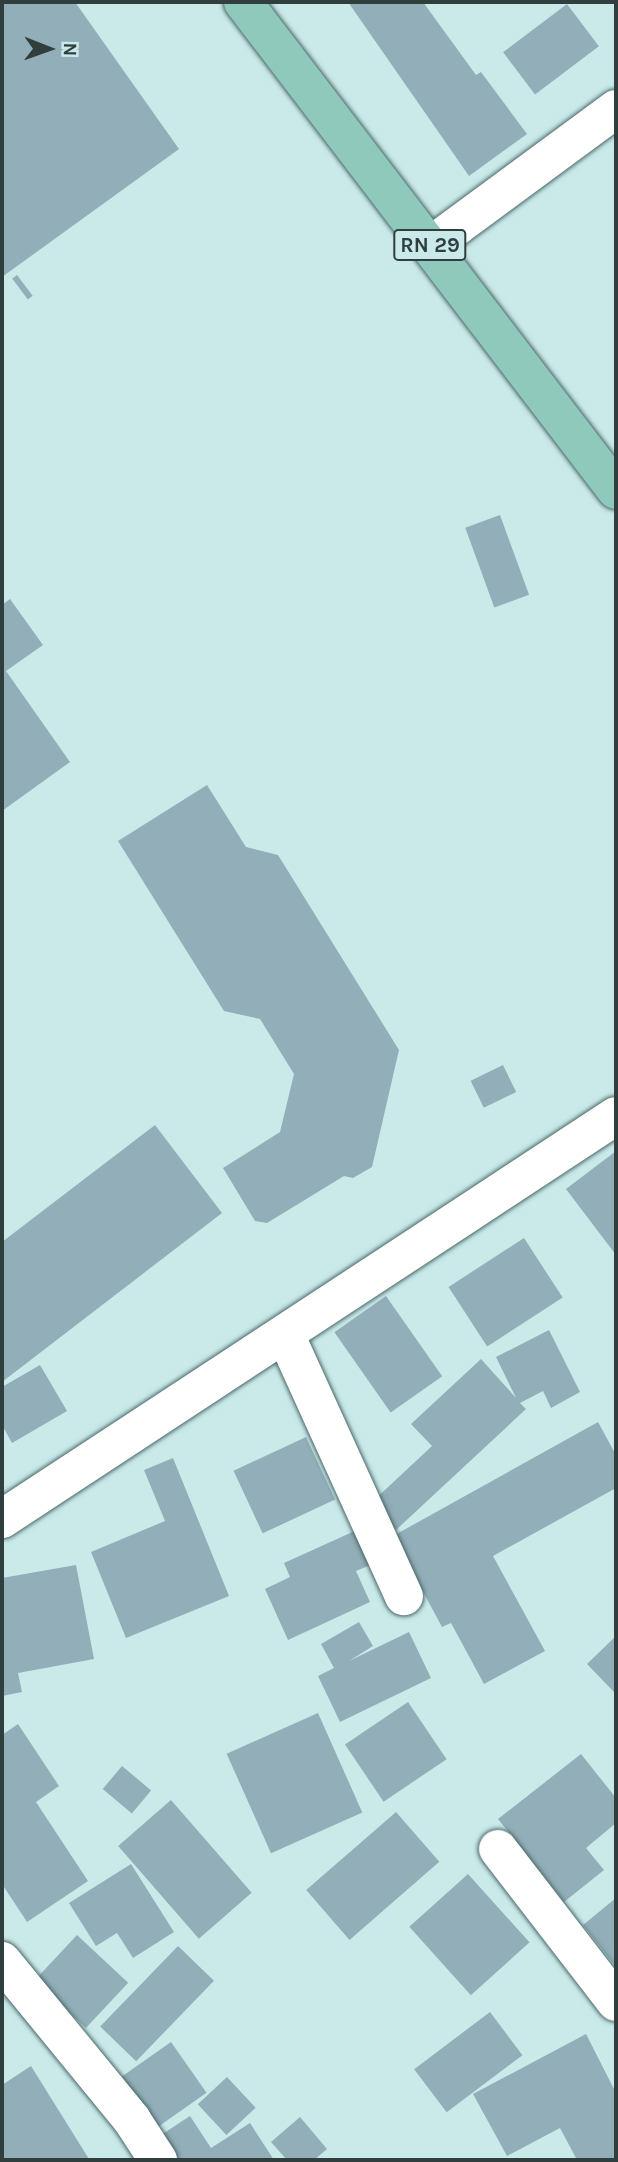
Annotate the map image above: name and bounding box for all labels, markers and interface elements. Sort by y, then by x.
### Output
north arrow [14,14,84,84]
text: N [59,42,81,56]
road number: RN 29 [393,228,467,262]

